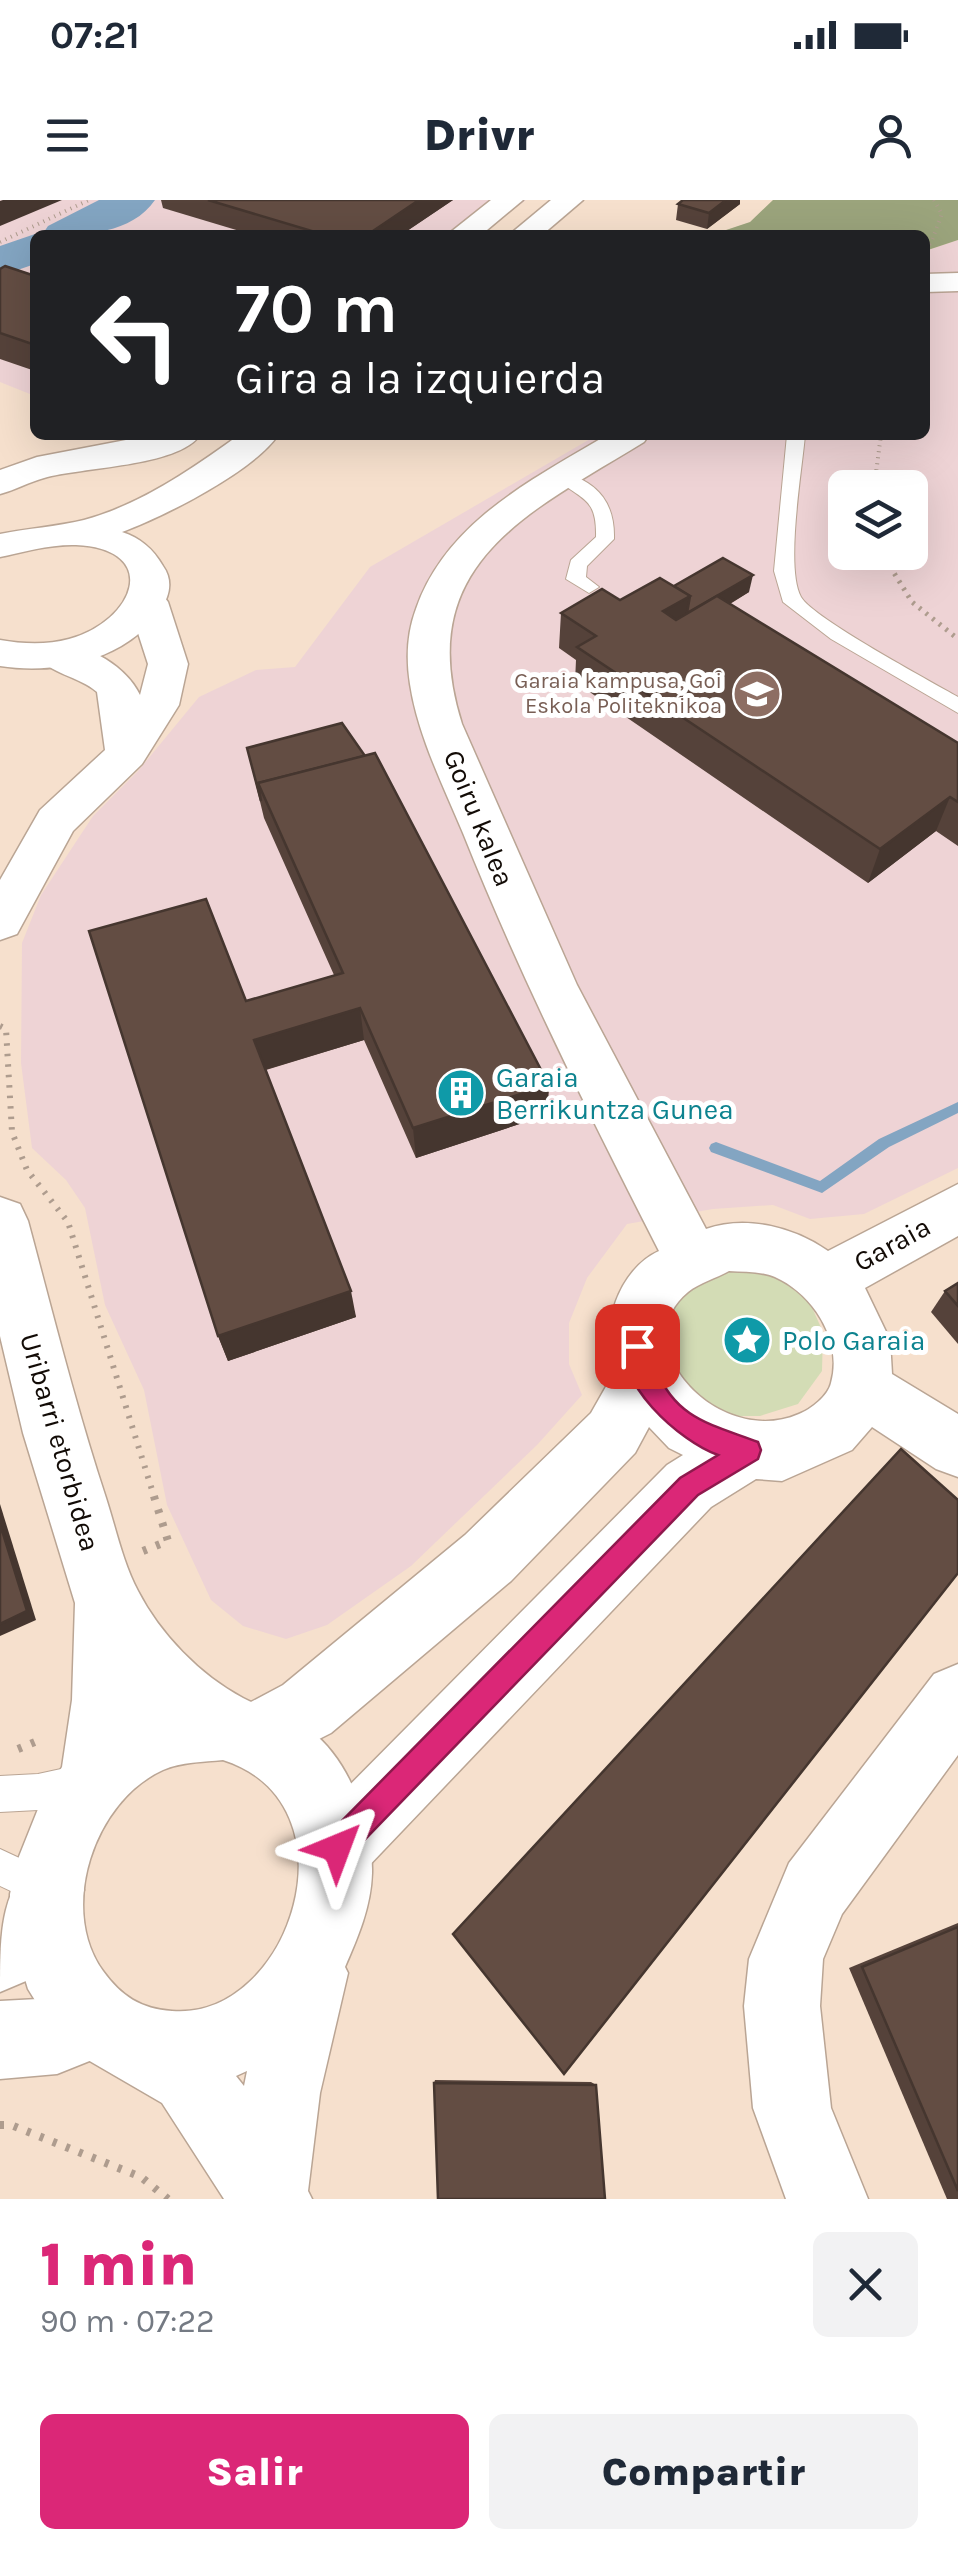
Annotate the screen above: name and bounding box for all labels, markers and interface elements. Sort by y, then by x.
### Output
text: 07:21 [50,13,140,58]
icon: menu [40,108,95,163]
icon: person [863,108,918,163]
text: Drivr [424,109,534,161]
text: 70 m [235,268,398,350]
icon: left [70,270,200,400]
text: Gira a la izquierda [235,352,605,404]
map controls [828,470,928,570]
button: layers [828,470,928,570]
place label: Garaia kampusa, Goi Eskola Politeknikoa [514,668,722,719]
school or university icon: Garaia kampusa, Goi Eskola Politeknikoa [731,668,783,720]
street label: Goiru kalea [437,745,521,891]
place label: Garaia Berrikuntza Gunea [496,1061,734,1126]
building icon: Garaia Berrikuntza Gunea [435,1067,487,1119]
street label: Garaia [848,1210,936,1278]
pin [595,1304,680,1389]
place icon: Polo Garaia [721,1314,773,1366]
icon: arrive [610,1319,665,1374]
place label: Polo Garaia [782,1324,925,1357]
street label: Uribarri etorbidea [13,1329,107,1555]
position arrow [285,1796,389,1900]
text: 1 min [40,2230,197,2300]
button: close [813,2232,918,2337]
text: 90 m · 07:22 [40,2303,214,2340]
button: Salir [40,2414,469,2529]
button: Compartir [489,2414,918,2529]

